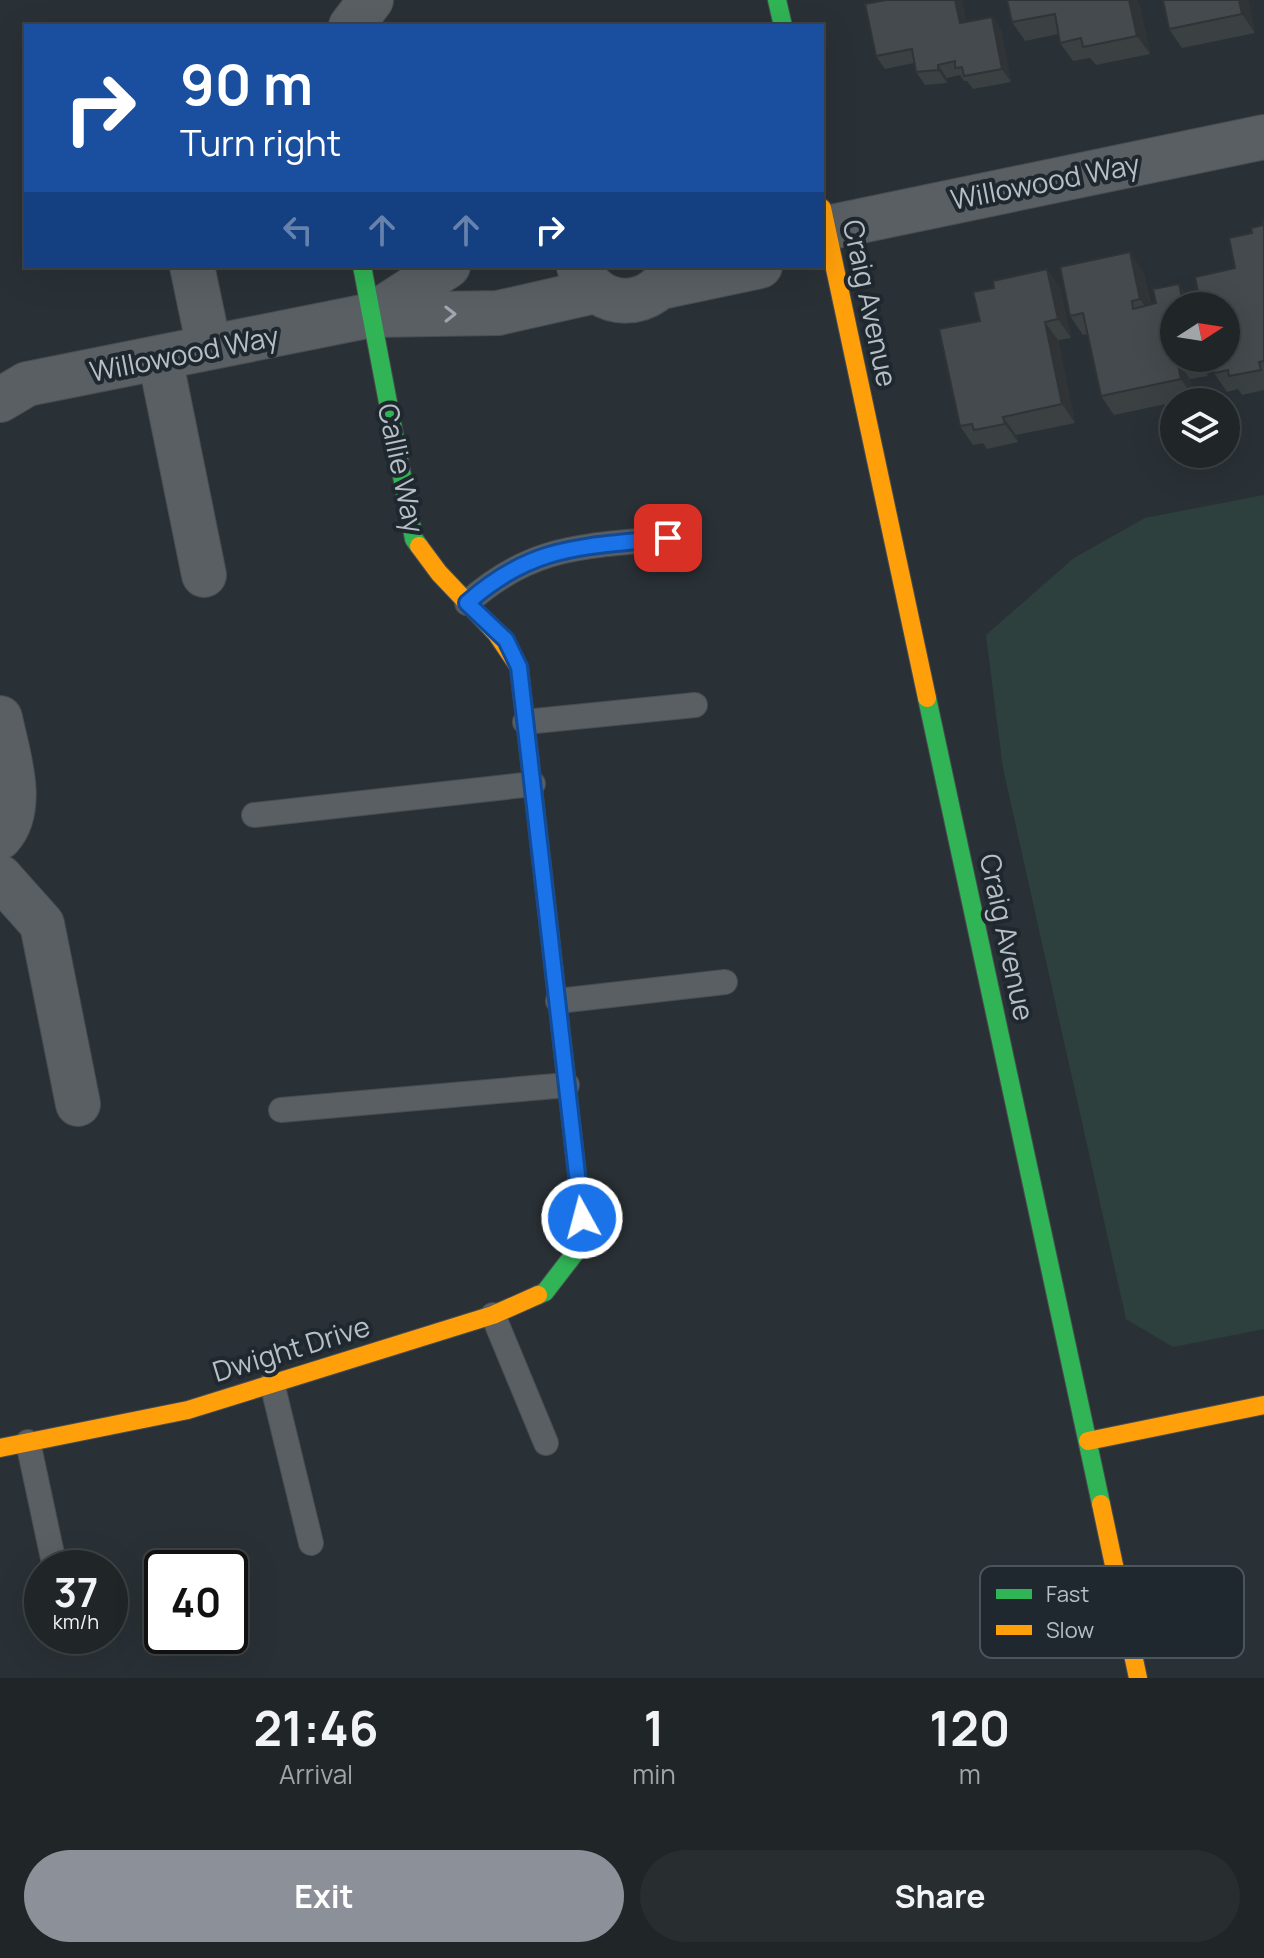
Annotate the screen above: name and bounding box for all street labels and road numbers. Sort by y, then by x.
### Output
street label: Willowood Way [947,144,1143,218]
street label: Craig Avenue [835,216,907,390]
street label: Willowood Way [86,316,282,390]
street label: Callie Way [370,400,434,537]
street label: Craig Avenue [972,850,1044,1024]
street label: Dwight Drive [208,1306,374,1390]

